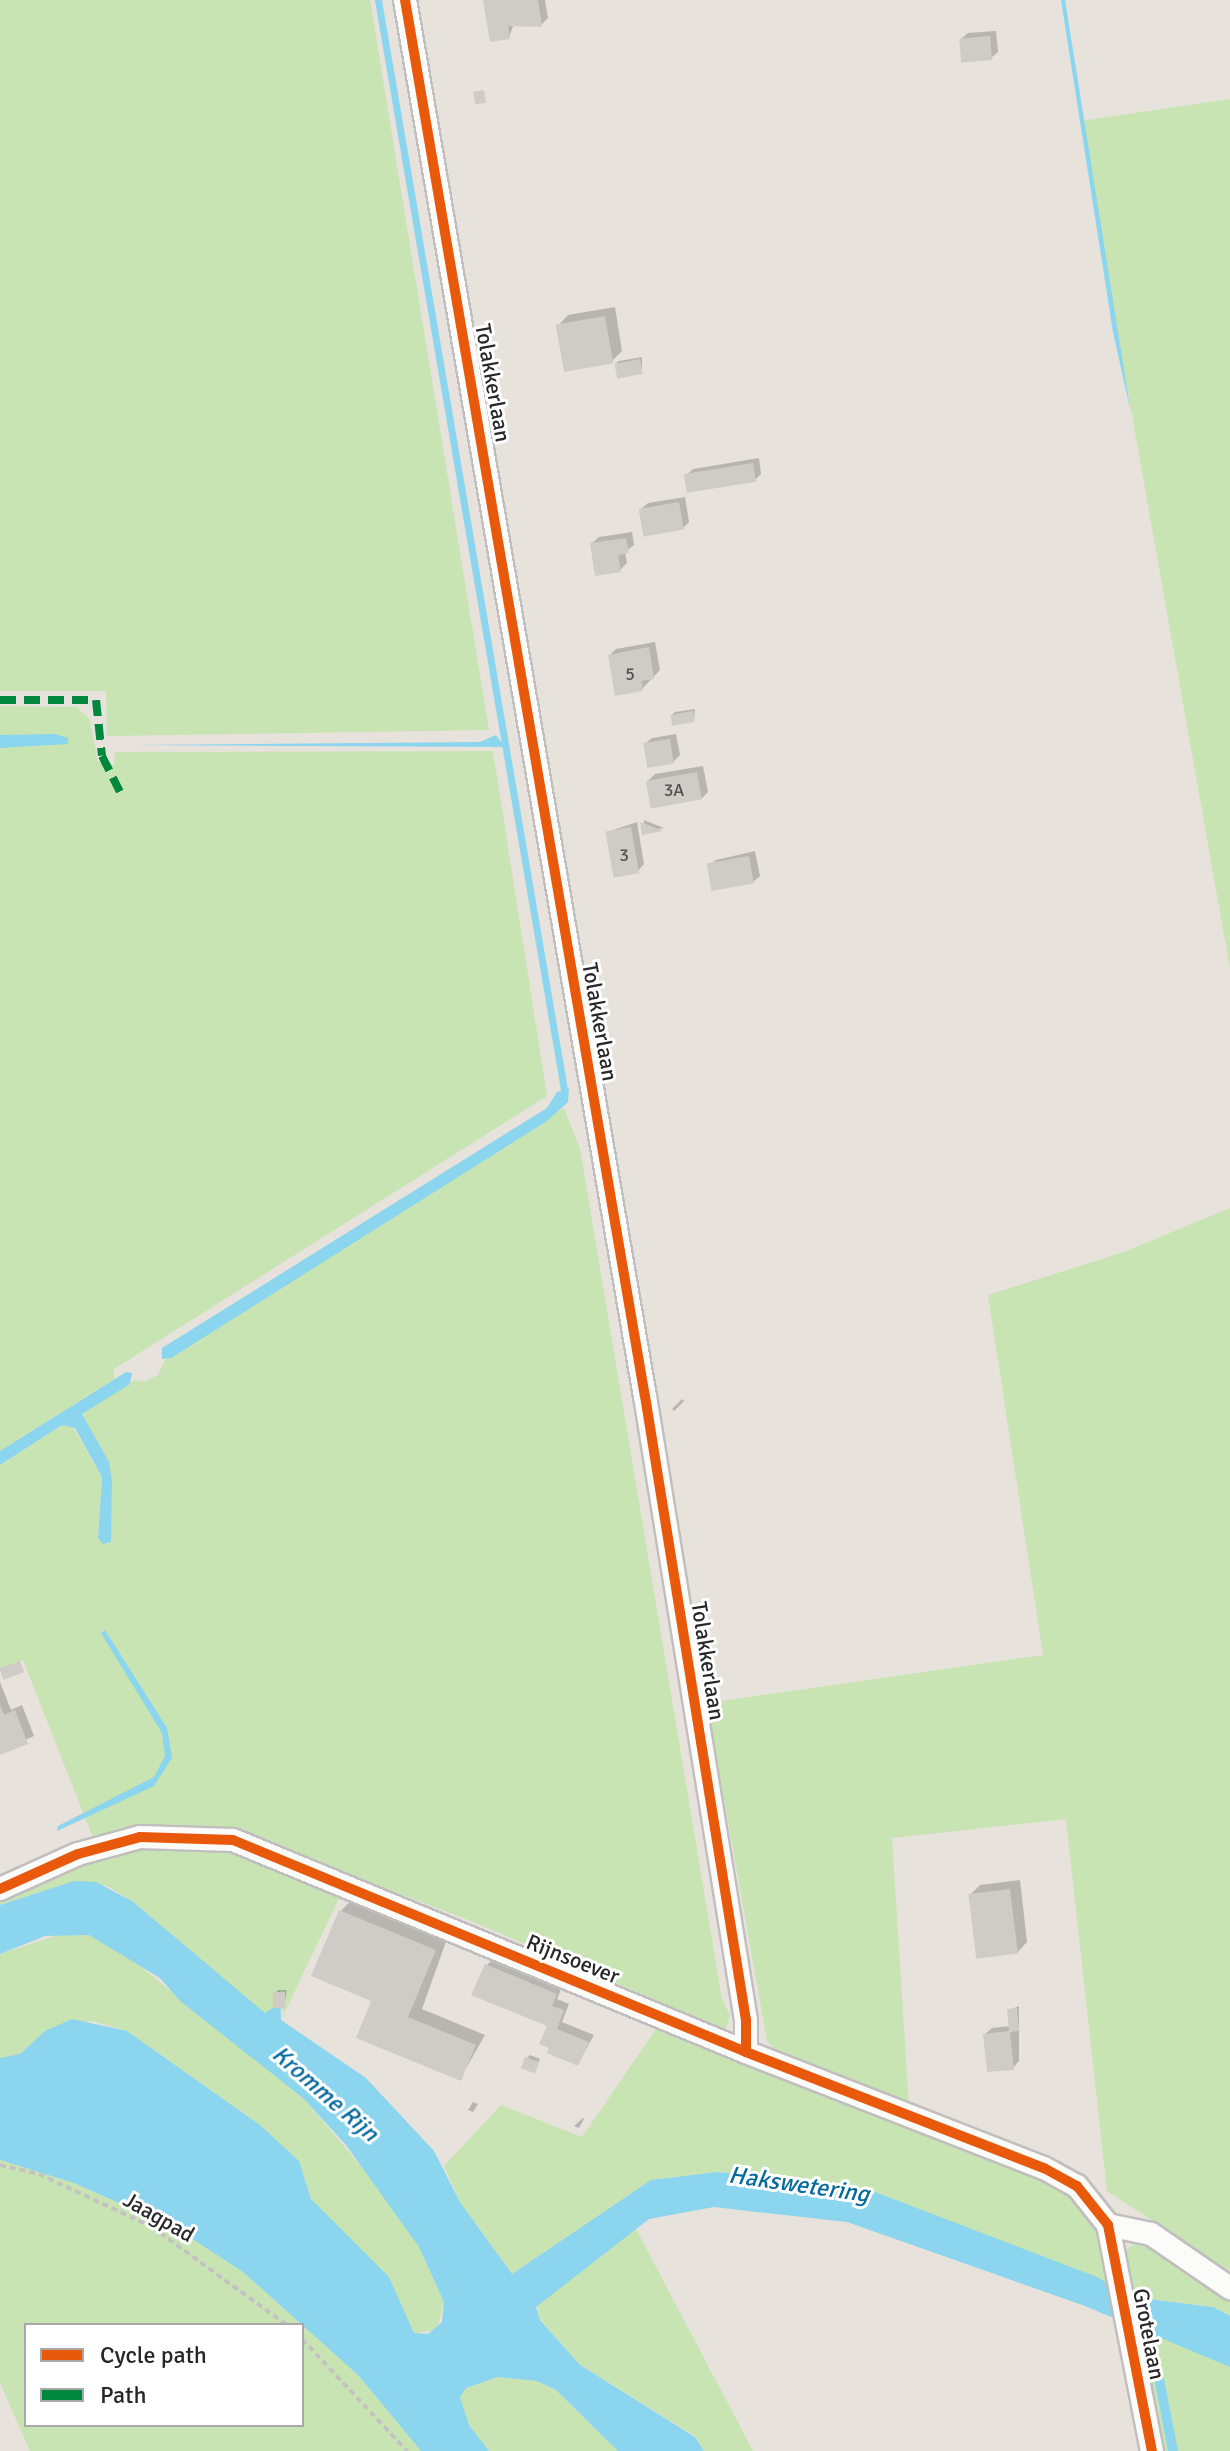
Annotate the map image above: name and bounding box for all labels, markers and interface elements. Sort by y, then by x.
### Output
street label: Tolakkerlaan [470,322,516,444]
house number: 5 [625,663,635,685]
house number: 3A [664,779,684,801]
house number: 3 [619,844,629,866]
street label: Tolakkerlaan [577,961,623,1083]
street label: Tolakkerlaan [686,1600,730,1722]
street label: Rijnsoever [523,1928,623,1990]
water label: Kromme Rijn [266,2040,384,2148]
water label: Hakswetering [727,2161,871,2209]
street label: Jaagpad [119,2186,199,2248]
street label: Grotelaan [1127,2286,1171,2382]
legend [24,2323,304,2427]
text: Cycle path [100,2340,207,2370]
text: Path [100,2380,146,2410]

